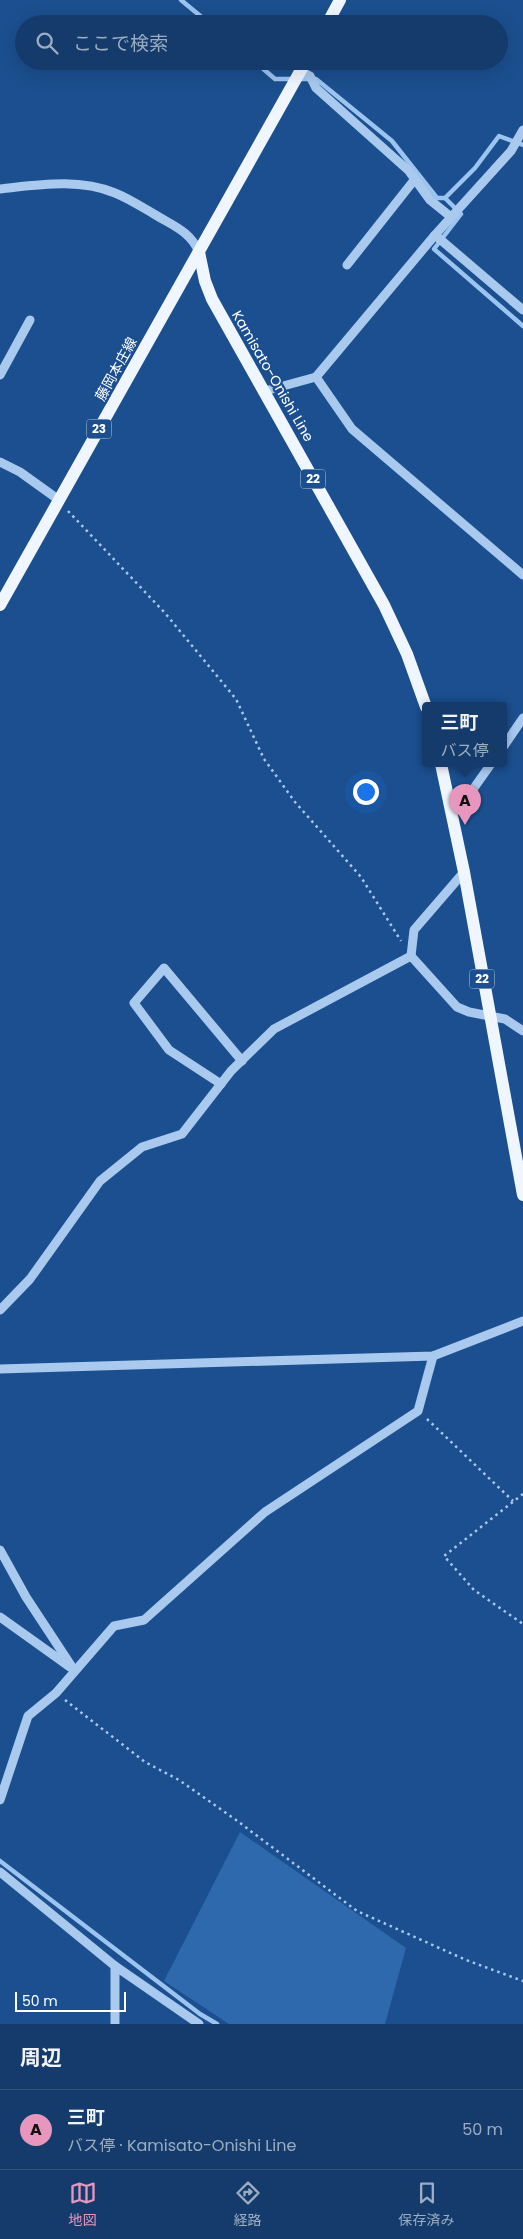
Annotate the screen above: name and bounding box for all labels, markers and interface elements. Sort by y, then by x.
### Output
search box [15,15,508,70]
icon: search [33,29,61,57]
text: ここで検索 [73,30,168,57]
street label: Kamisato-Onishi Line [227,307,319,445]
street label: 藤岡本庄線 [90,334,142,404]
road number: 23 [86,419,112,438]
road number: 22 [300,469,326,488]
popup [422,702,507,767]
text: 三町 [440,709,479,736]
text: バス停 [440,739,489,762]
your location [353,779,379,805]
pin: A [449,784,481,825]
road number: 22 [470,970,494,989]
scale bar [15,1989,126,2012]
text: 50 m [22,1991,58,2011]
text: 周辺 [20,2043,62,2072]
text: 三町 [67,2104,105,2131]
text: A [30,2118,42,2141]
text: 50 m [462,2118,503,2141]
text: バス停 · Kamisato-Onishi Line [67,2134,296,2157]
tab: 地図 [69,2179,97,2231]
tab: 経路 [234,2179,262,2231]
tab: 保存済み [399,2179,455,2231]

